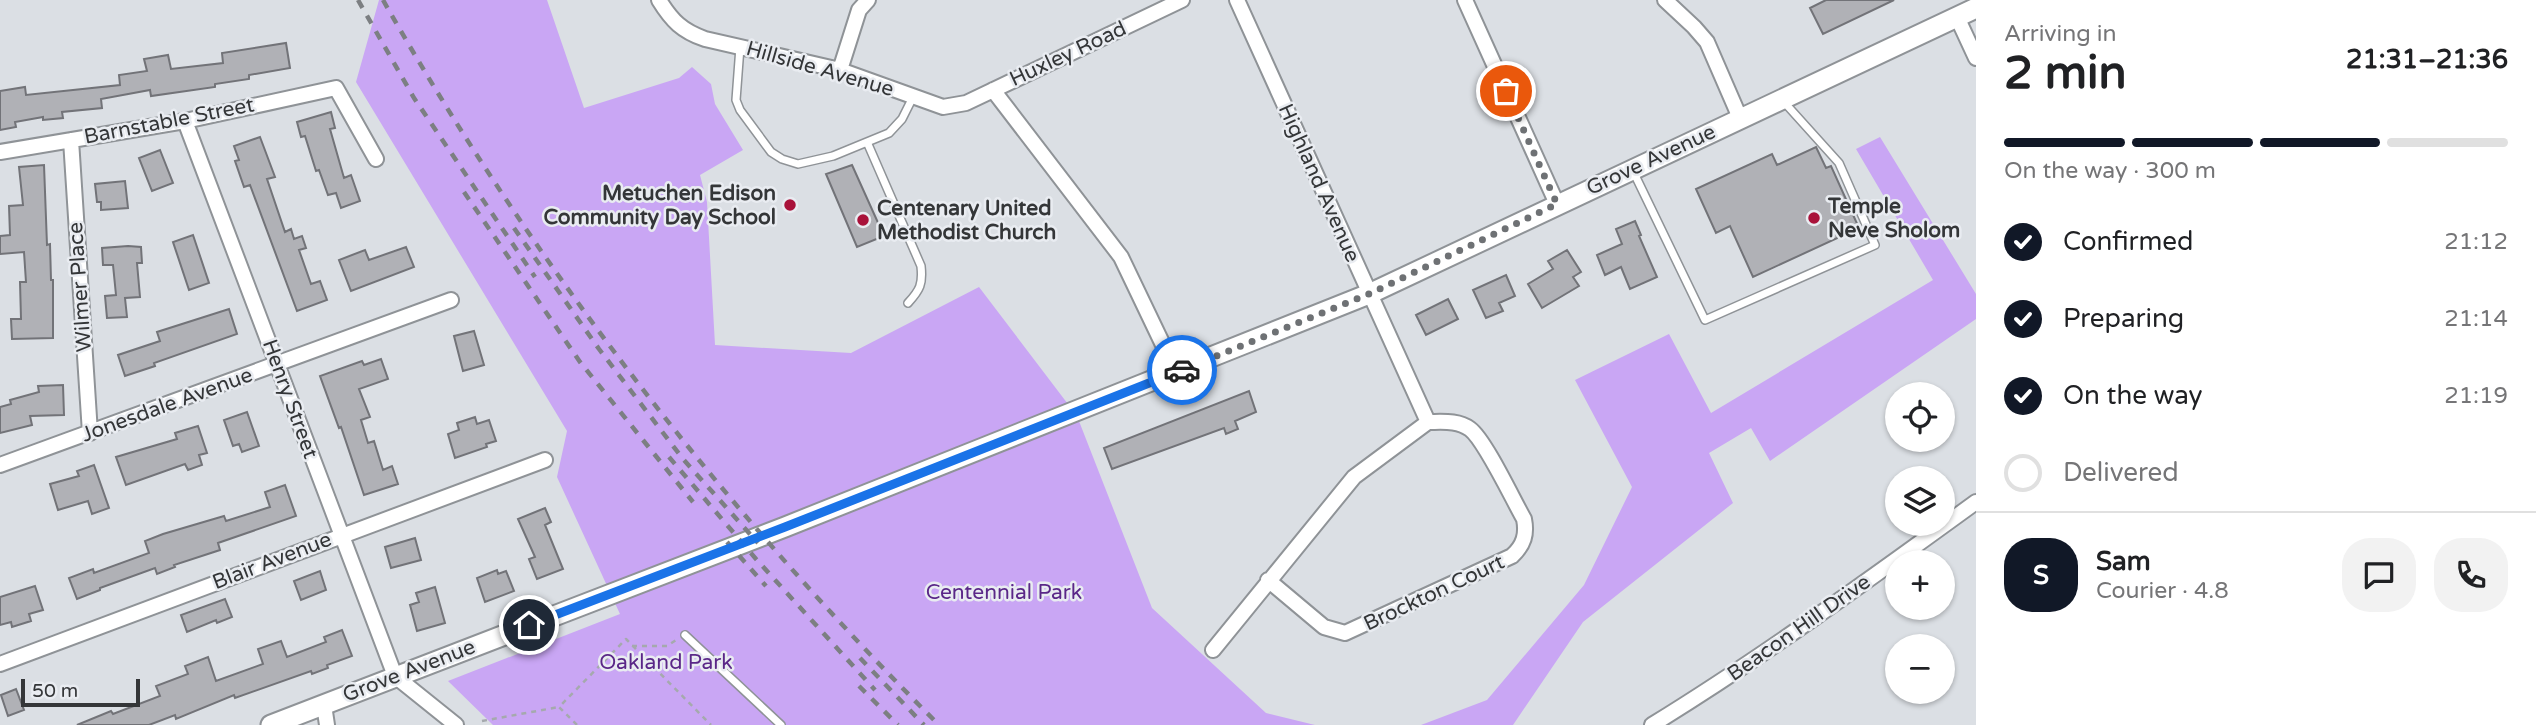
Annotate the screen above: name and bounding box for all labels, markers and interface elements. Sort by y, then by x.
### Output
street label: Huxley Road [1006,16,1130,92]
text: Arriving in [2004,20,2117,48]
street label: Hillside Avenue [743,36,897,102]
text: 21:31–21:36 [2346,44,2508,75]
text: 2 min [2004,46,2127,101]
pin [1476,61,1536,121]
icon: bag [1487,72,1525,110]
street label: Barnstable Street [82,92,256,150]
street label: Highland Avenue [1273,100,1365,266]
street label: Grove Avenue [1582,119,1720,201]
text: On the way · 300 m [2004,157,2216,185]
place label: Metuchen Edison Community Day School [543,181,776,230]
place label: Temple Neve Sholom [1827,194,1960,243]
place label: Centenary United Methodist Church [877,196,1056,245]
marker: Metuchen Edison Community Day School [782,197,798,213]
marker: Temple Neve Sholom [1806,210,1822,226]
marker: Centenary United Methodist Church [855,212,871,228]
street label: Wilmer Place [63,221,97,353]
icon: check [2004,223,2042,261]
text: Confirmed [2063,226,2193,257]
text: 21:12 [2444,228,2508,256]
icon: check [2004,300,2042,338]
text: Preparing [2063,303,2184,334]
text: 21:14 [2444,305,2508,333]
courier [1147,335,1217,405]
street label: Henry Street [257,336,323,462]
icon: car [1163,351,1201,389]
street label: Jonesdale Avenue [78,362,256,448]
icon: check [2004,377,2042,415]
text: On the way [2063,380,2203,411]
map controls [1885,382,1955,704]
button: locate [1885,382,1955,452]
text: 21:19 [2444,382,2508,410]
text: Delivered [2063,457,2179,488]
button: layers [1885,466,1955,536]
street label: Blair Avenue [209,527,335,595]
button: chat [2342,538,2416,612]
button: phone [2434,538,2508,612]
text: Sam [2096,546,2151,577]
street label: Brockton Court [1360,549,1508,637]
button: + [1885,550,1955,620]
text: S [2033,560,2049,591]
street label: Beacon Hill Drive [1723,569,1875,687]
text: Courier · 4.8 [2096,577,2229,605]
park label: Centennial Park [926,580,1082,605]
pin [499,595,559,655]
icon: home [510,606,548,644]
street label: Grove Avenue [339,634,479,708]
button: − [1885,634,1955,704]
park label: Oakland Park [599,650,733,675]
scale bar [21,676,140,708]
text: 50 m [32,680,78,702]

